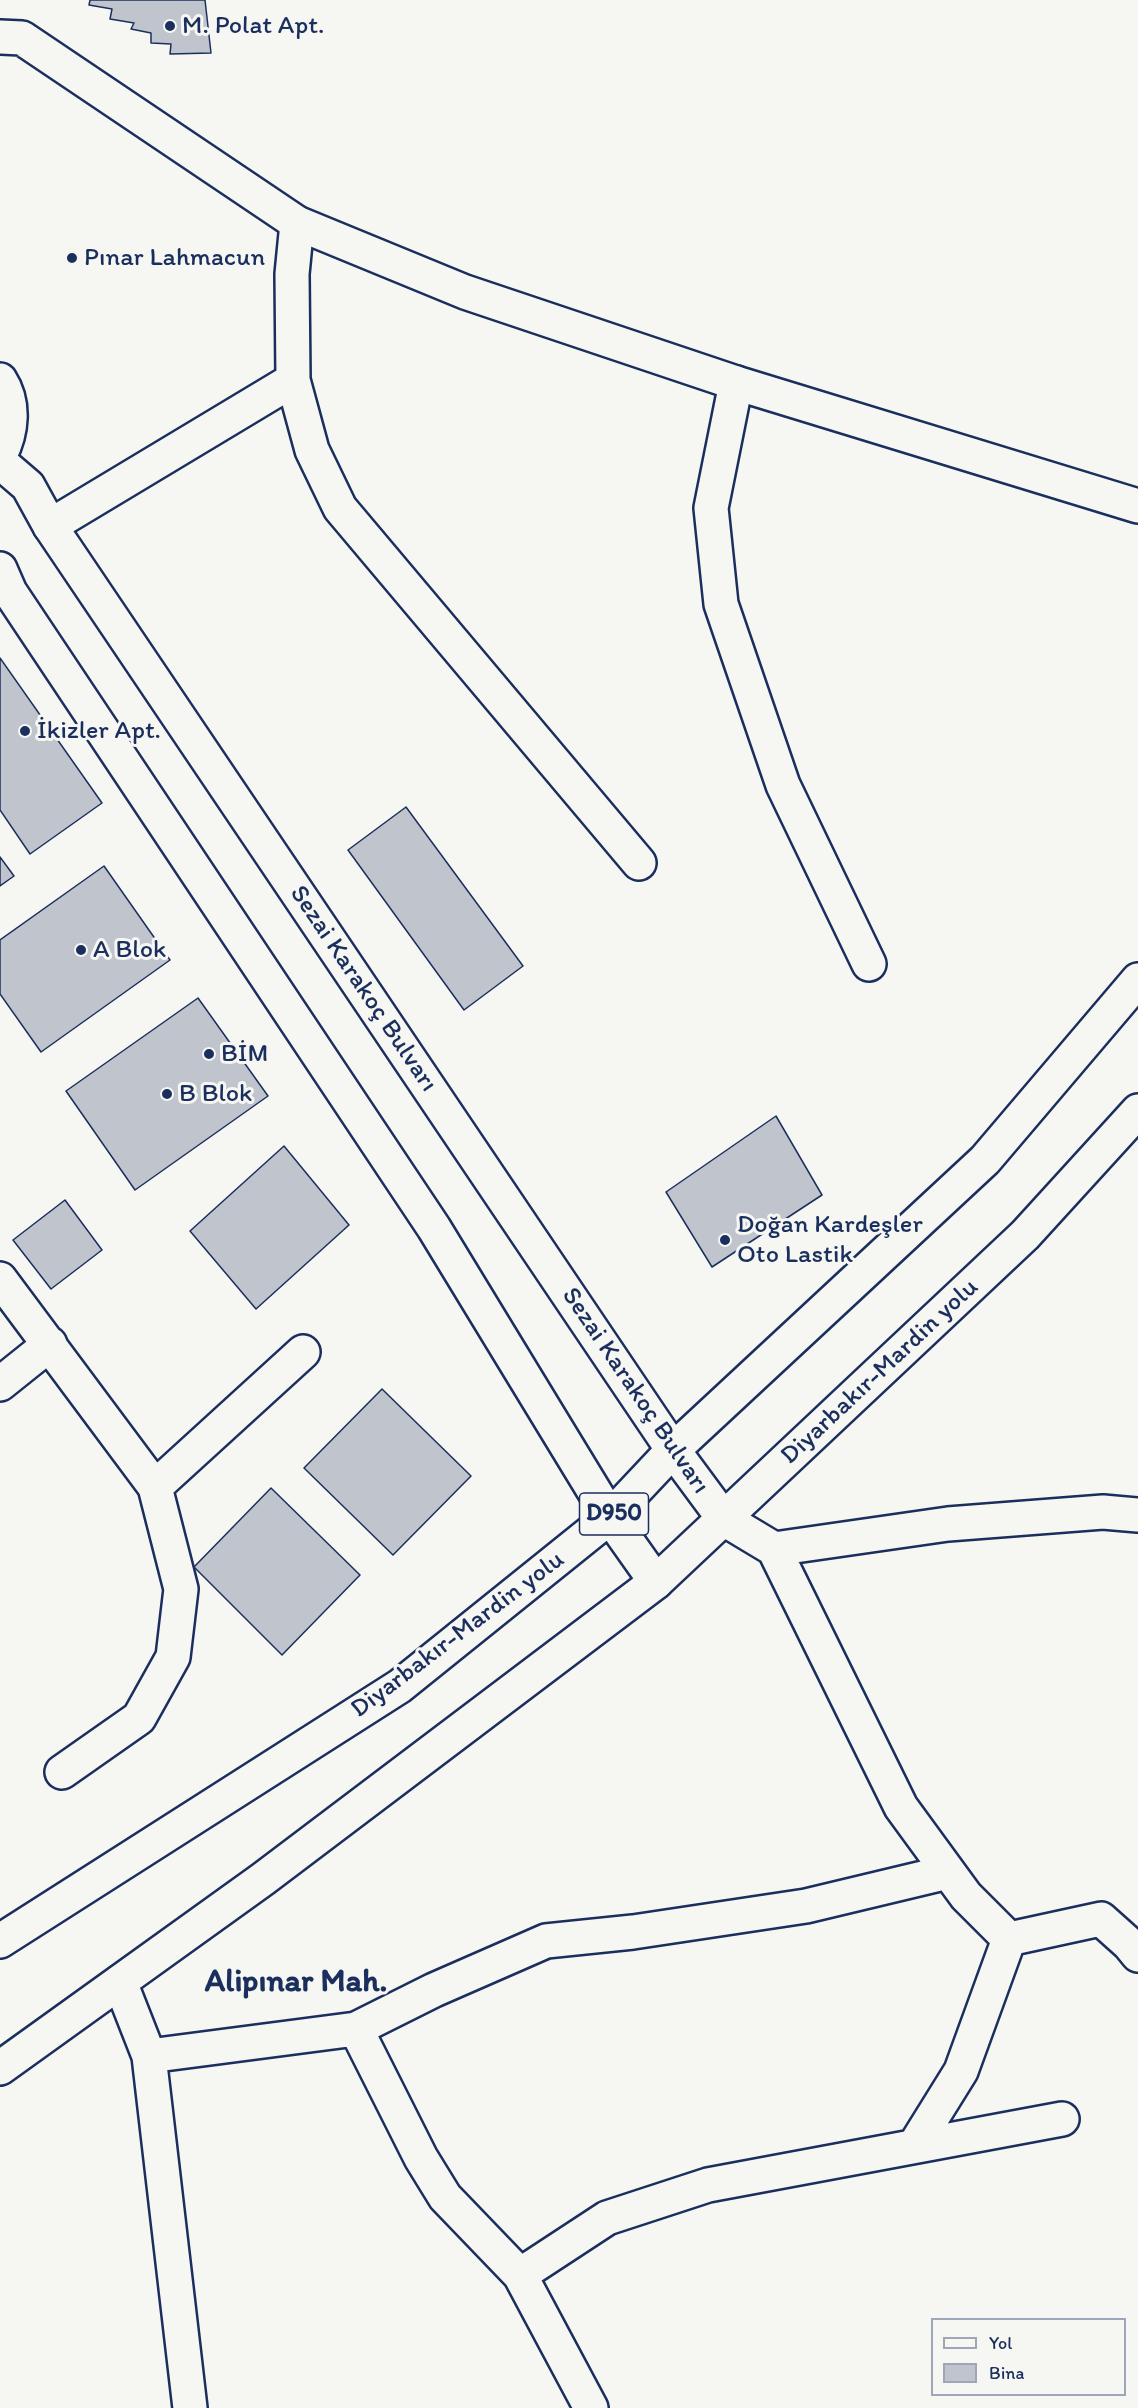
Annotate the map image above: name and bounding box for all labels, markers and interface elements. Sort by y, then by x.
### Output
place label: M. Polat Apt. [182,10,324,42]
marker: M. Polat Apt. [163,19,177,33]
place label: Pınar Lahmacun [84,242,265,274]
marker: Pınar Lahmacun [65,251,79,265]
place label: İkizler Apt. [37,715,161,747]
marker: İkizler Apt. [18,724,32,738]
street label: Sezai Karakoç Bulvarı [282,880,444,1098]
place label: A Blok [93,934,166,966]
marker: A Blok [74,943,88,957]
place label: BİM [221,1038,268,1070]
marker: BİM [202,1047,216,1061]
place label: B Blok [179,1078,252,1110]
marker: B Blok [160,1087,174,1101]
place label: Doğan Kardeşler Oto Lastik [737,1209,923,1270]
marker: Doğan Kardeşler Oto Lastik [718,1233,732,1247]
street label: Diyarbakır-Mardin yolu [775,1272,985,1472]
street label: Sezai Karakoç Bulvarı [554,1282,716,1500]
road number: D950 [580,1493,648,1535]
street label: Diyarbakır-Mardin yolu [345,1545,571,1725]
district label: Alipınar Mah. [205,1964,387,2002]
legend [931,2318,1126,2396]
text: Yol [989,2332,1012,2354]
text: Bina [989,2362,1024,2384]

